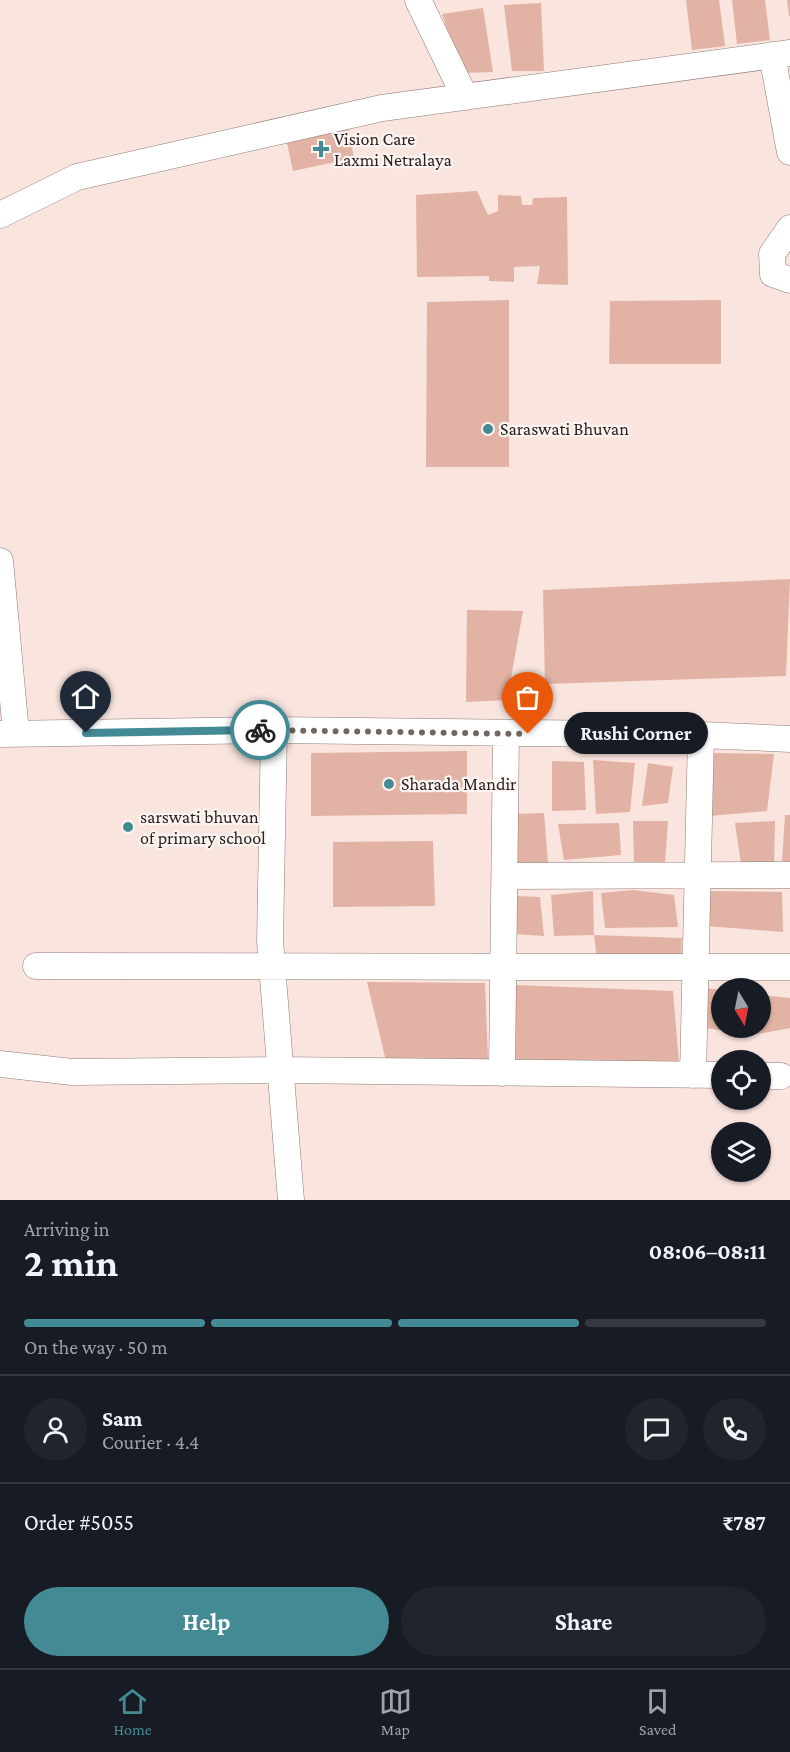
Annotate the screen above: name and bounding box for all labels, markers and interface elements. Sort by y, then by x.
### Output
place label: Vision Care Laxmi Netralaya [334,129,452,170]
marker: Vision Care Laxmi Netralaya [312,140,330,158]
place label: Saraswati Bhuvan [500,419,629,439]
marker: Saraswati Bhuvan [481,422,495,436]
pin [60,671,111,733]
pin [502,672,553,734]
icon: home [69,680,102,713]
icon: bag [511,681,544,714]
courier [230,700,290,760]
callout: Rushi Corner [564,713,708,755]
icon: bike [244,714,277,747]
text: Rushi Corner [580,722,692,744]
place label: Sharada Mandir [401,774,517,794]
marker: Sharada Mandir [382,777,396,791]
place label: sarswati bhuvan of primary school [140,807,266,848]
marker: sarswati bhuvan of primary school [121,820,135,834]
north arrow [711,978,771,1038]
map controls [711,978,771,1182]
button: locate [711,1050,771,1110]
button: layers [711,1122,771,1182]
text: Arriving in [24,1218,109,1240]
text: 08:06–08:11 [649,1239,766,1264]
text: 2 min [24,1241,118,1284]
text: On the way · 50 m [24,1336,168,1358]
button: person [24,1398,87,1461]
button: chat [625,1398,688,1461]
button: phone [703,1398,766,1461]
text: Sam [102,1406,142,1431]
text: Courier · 4.4 [102,1431,199,1453]
text: Order #5055 [24,1510,134,1535]
text: ₹787 [722,1510,766,1535]
button: Help [24,1587,389,1656]
button: Share [401,1587,766,1656]
tab: Home [114,1685,152,1738]
tab: Map [379,1685,412,1738]
tab: Saved [639,1685,676,1738]

